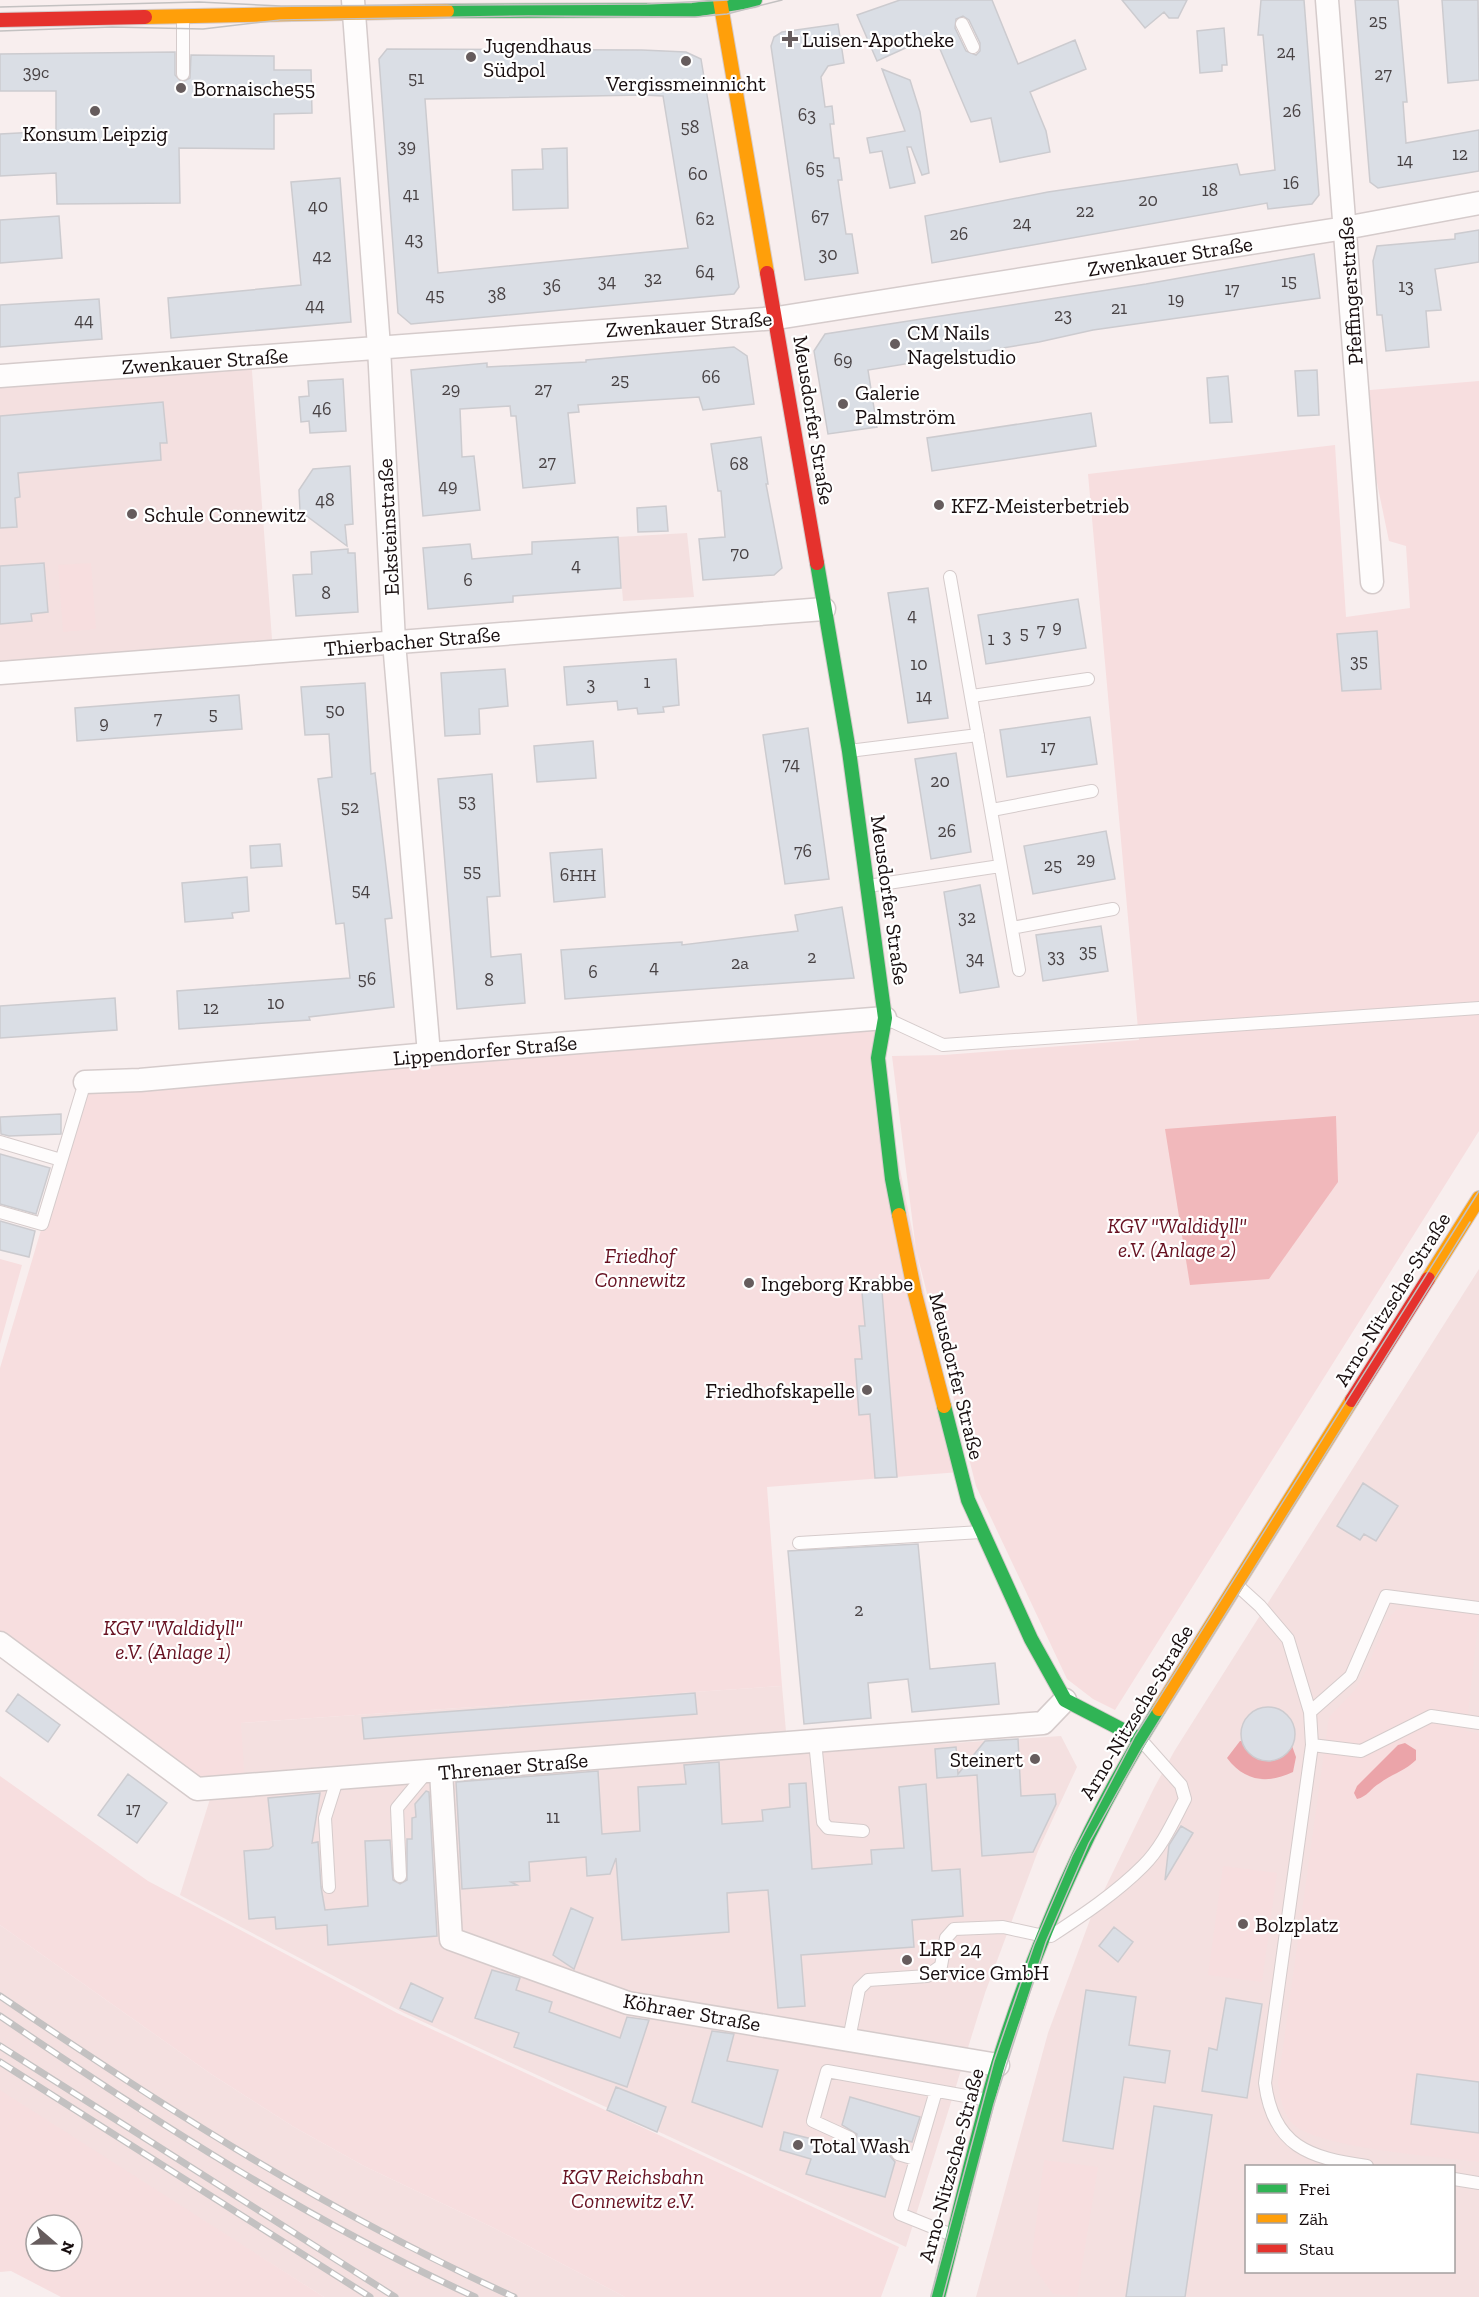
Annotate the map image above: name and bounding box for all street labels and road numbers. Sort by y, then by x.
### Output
street label: Pfeffingerstraße [1332,216,1368,366]
street label: Zwenkauer Straße [1086,231,1254,281]
street label: Zwenkauer Straße [605,306,773,342]
street label: Meusdorfer Straße [788,333,840,507]
street label: Zwenkauer Straße [121,343,289,379]
street label: Ecksteinstraße [372,458,404,596]
street label: Thierbacher Straße [323,621,501,661]
street label: Meusdorfer Straße [866,813,914,987]
street label: Lippendorfer Straße [392,1029,578,1070]
street label: Arno-Nitzsche-Straße [1328,1207,1456,1390]
street label: Meusdorfer Straße [924,1290,990,1462]
street label: Arno-Nitzsche-Straße [1074,1620,1198,1804]
street label: Threnaer Straße [437,1747,589,1785]
street label: Köhraer Straße [621,1988,763,2036]
street label: Arno-Nitzsche-Straße [913,2065,989,2265]

